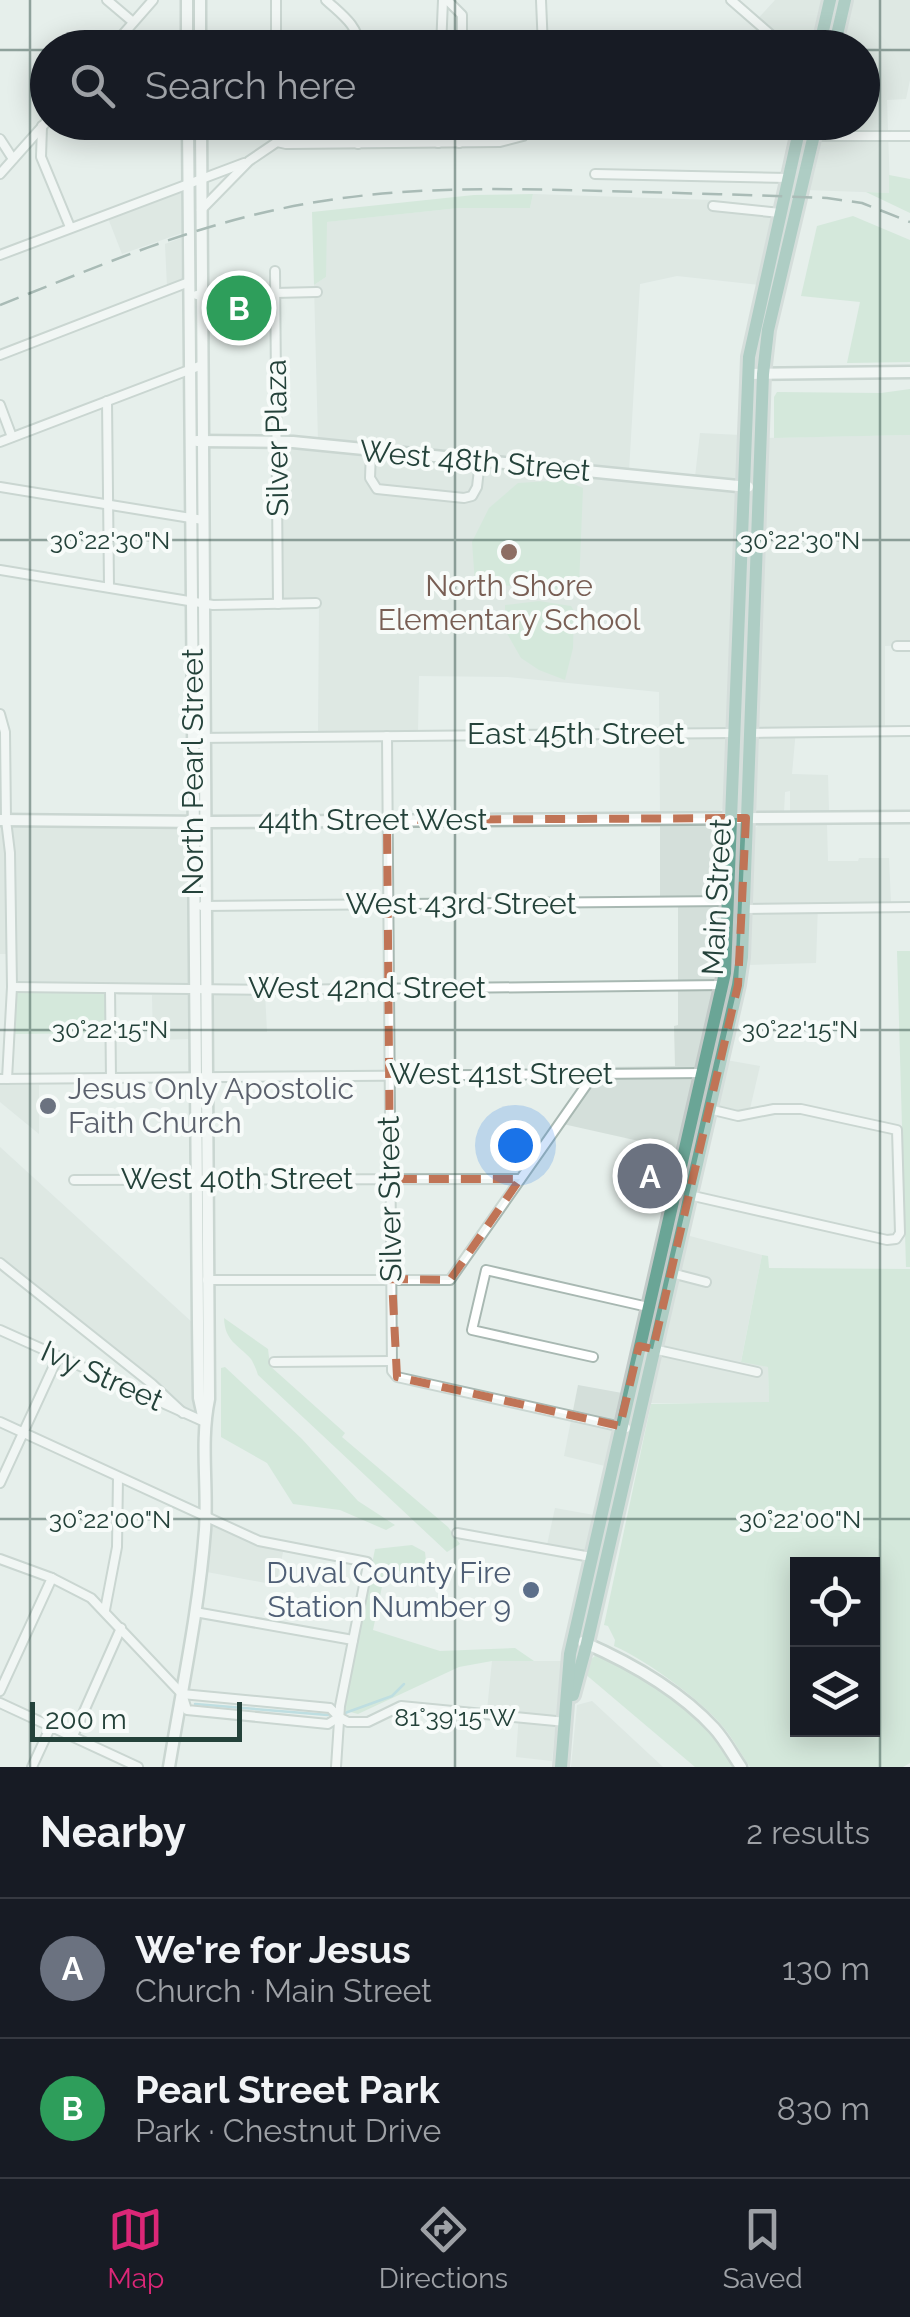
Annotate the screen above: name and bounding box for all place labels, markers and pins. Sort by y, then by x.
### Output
pin: B [206,270,272,346]
marker: North Shore Elementary School [498,541,520,563]
place label: North Shore Elementary School [378,568,641,637]
place label: Jesus Only Apostolic Faith Church [68,1071,354,1140]
marker: Jesus Only Apostolic Faith Church [37,1095,59,1117]
pin: A [618,1138,682,1214]
place label: Duval County Fire Station Number 9 [266,1555,511,1624]
marker: Duval County Fire Station Number 9 [520,1579,542,1601]

